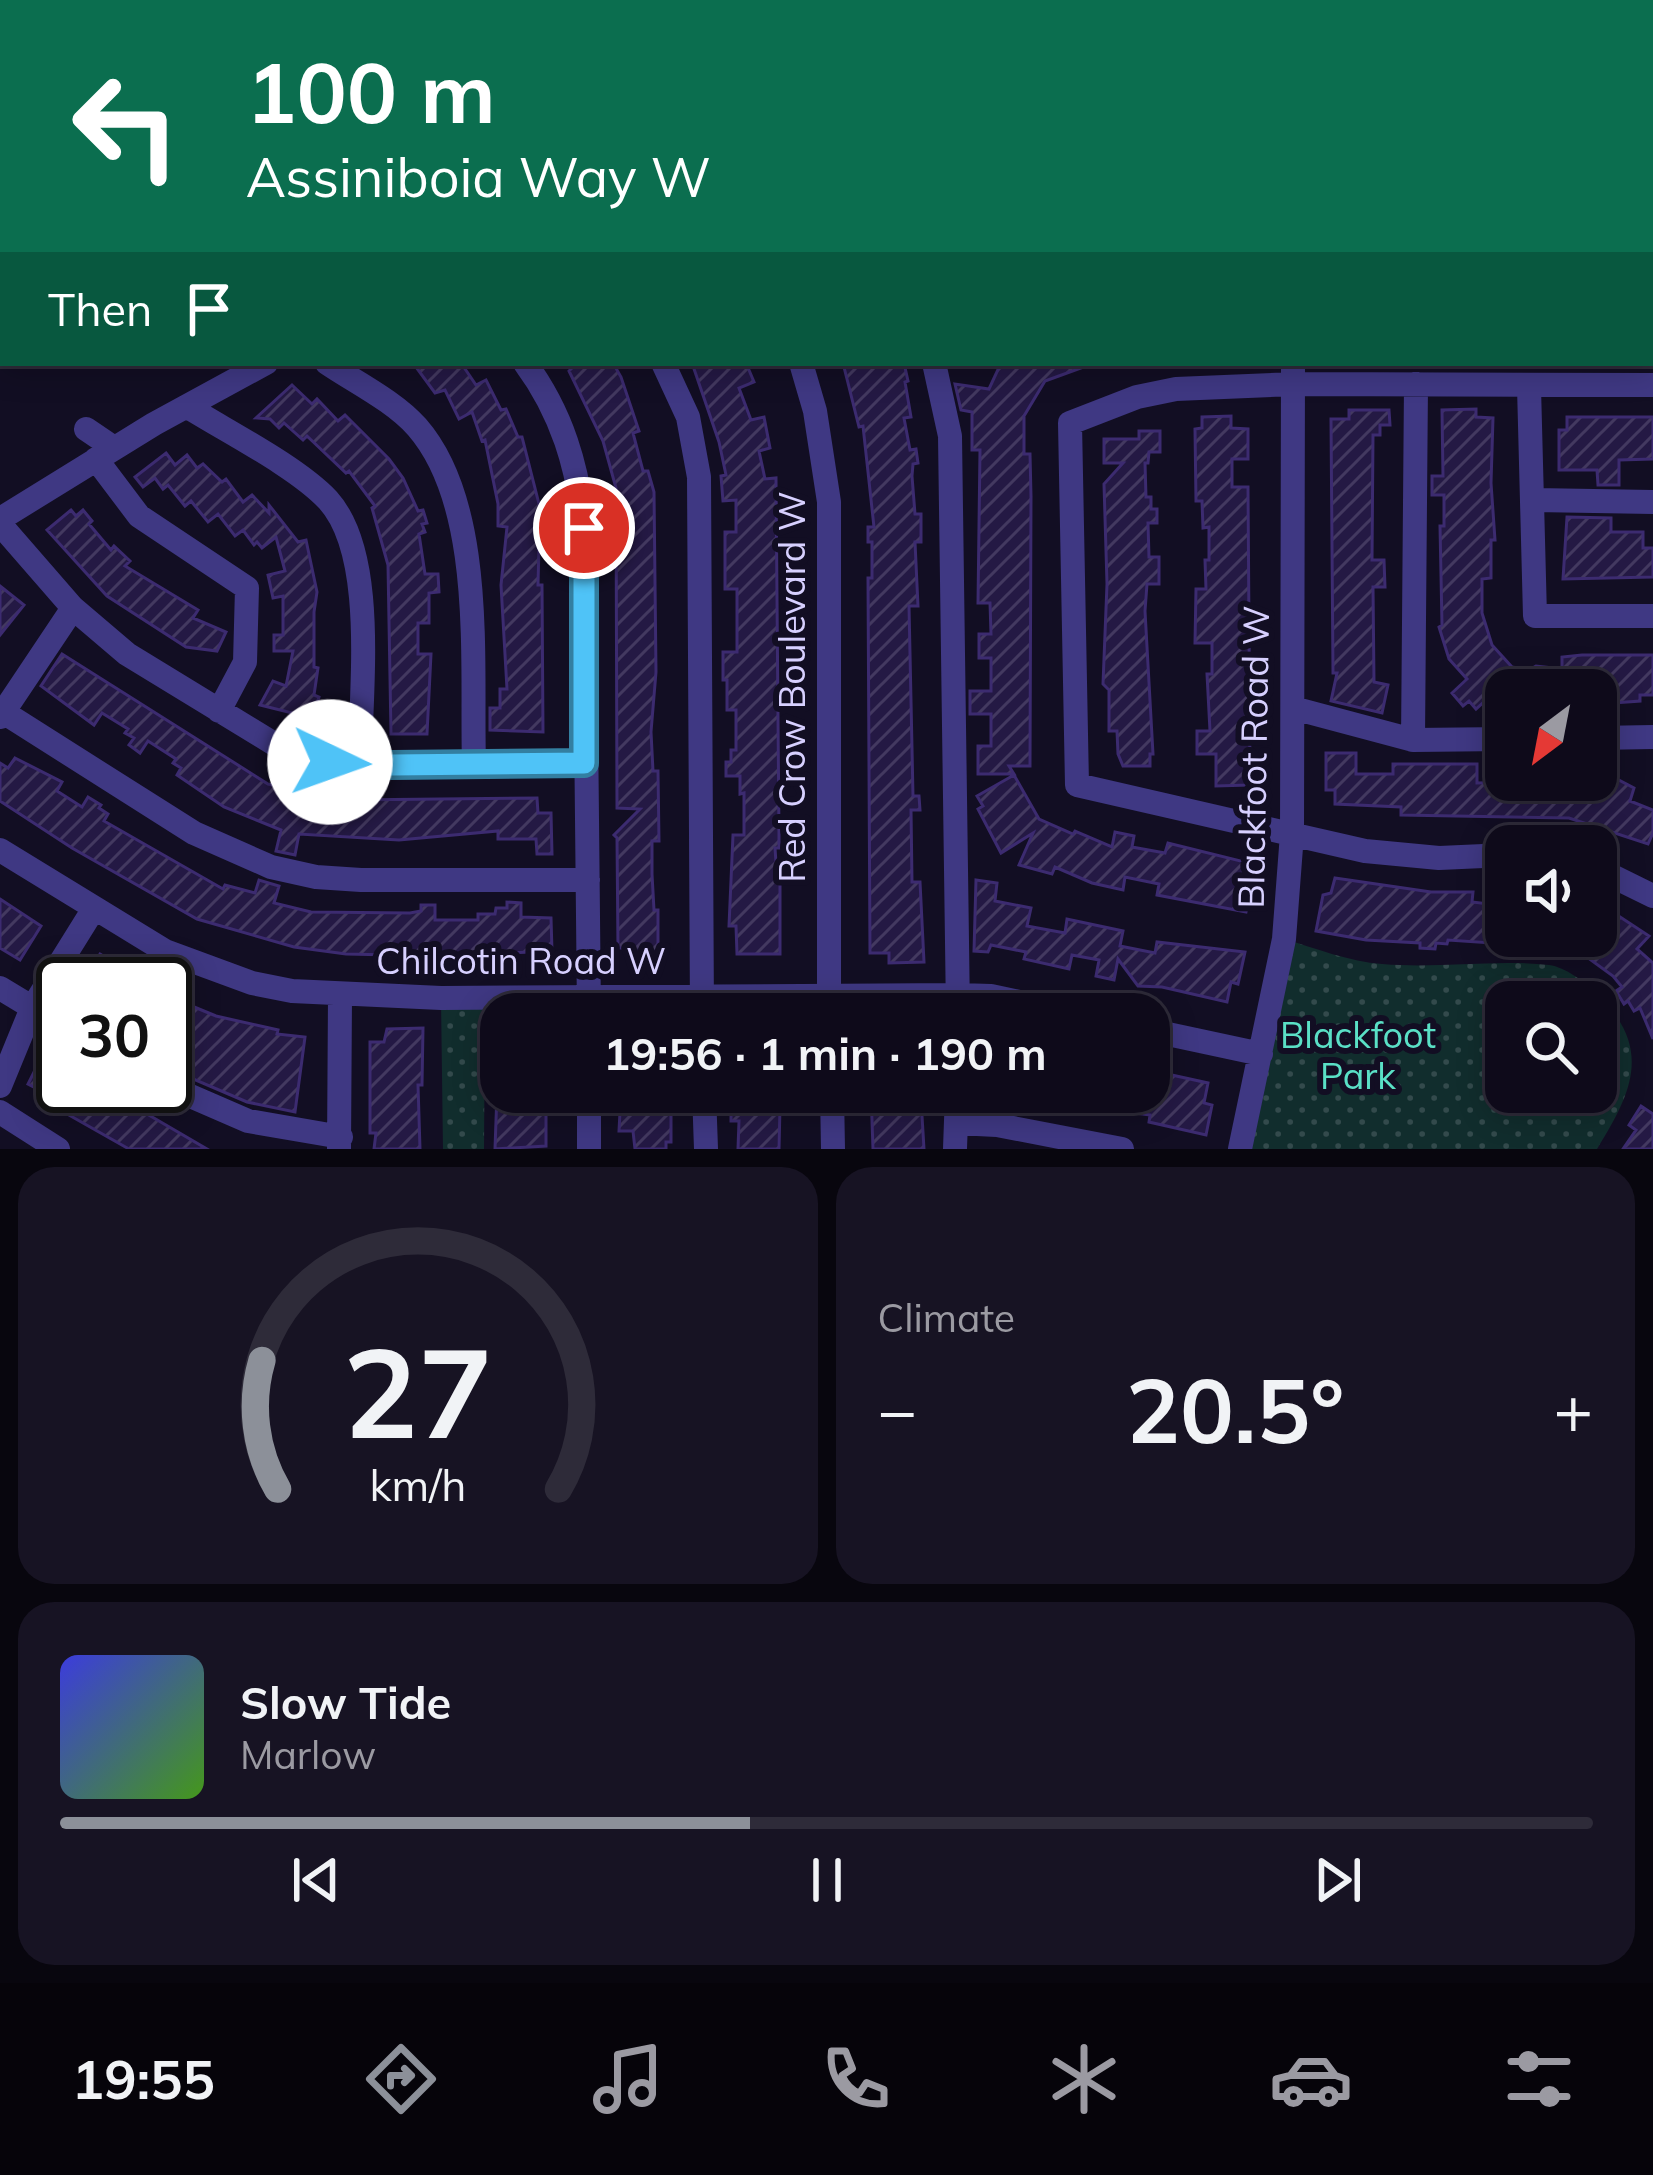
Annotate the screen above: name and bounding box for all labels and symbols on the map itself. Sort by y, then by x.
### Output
pin [533,477,635,579]
street label: Red Crow Boulevard W [769,491,814,883]
street label: Blackfoot Road W [1228,605,1278,909]
north arrow [1485,669,1617,801]
position arrow [267,699,393,825]
street label: Chilcotin Road W [376,938,666,983]
speed limit sign: 30 [36,957,192,1113]
park label: Blackfoot Park [1280,1012,1436,1098]

